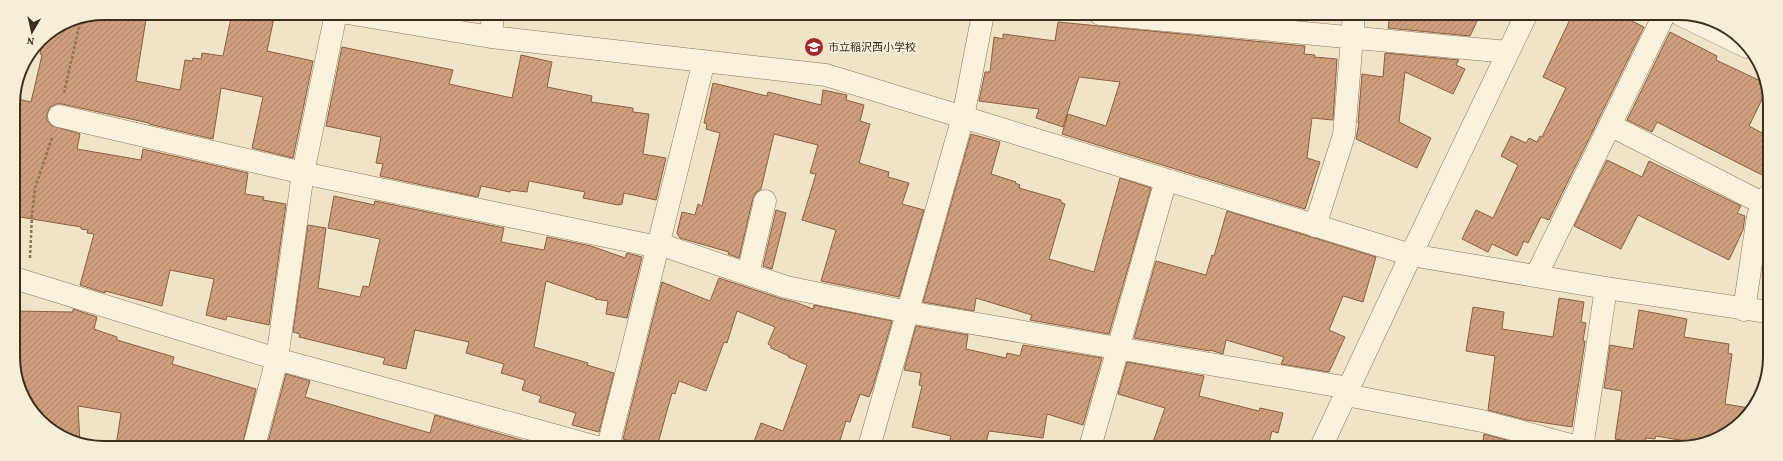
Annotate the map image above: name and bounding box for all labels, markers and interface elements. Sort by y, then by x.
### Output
north arrow [12,12,52,52]
text: N [25,35,35,48]
school or university icon: 市立稲沢西小学校 [803,36,825,58]
place label: 市立稲沢西小学校 [828,41,916,53]

